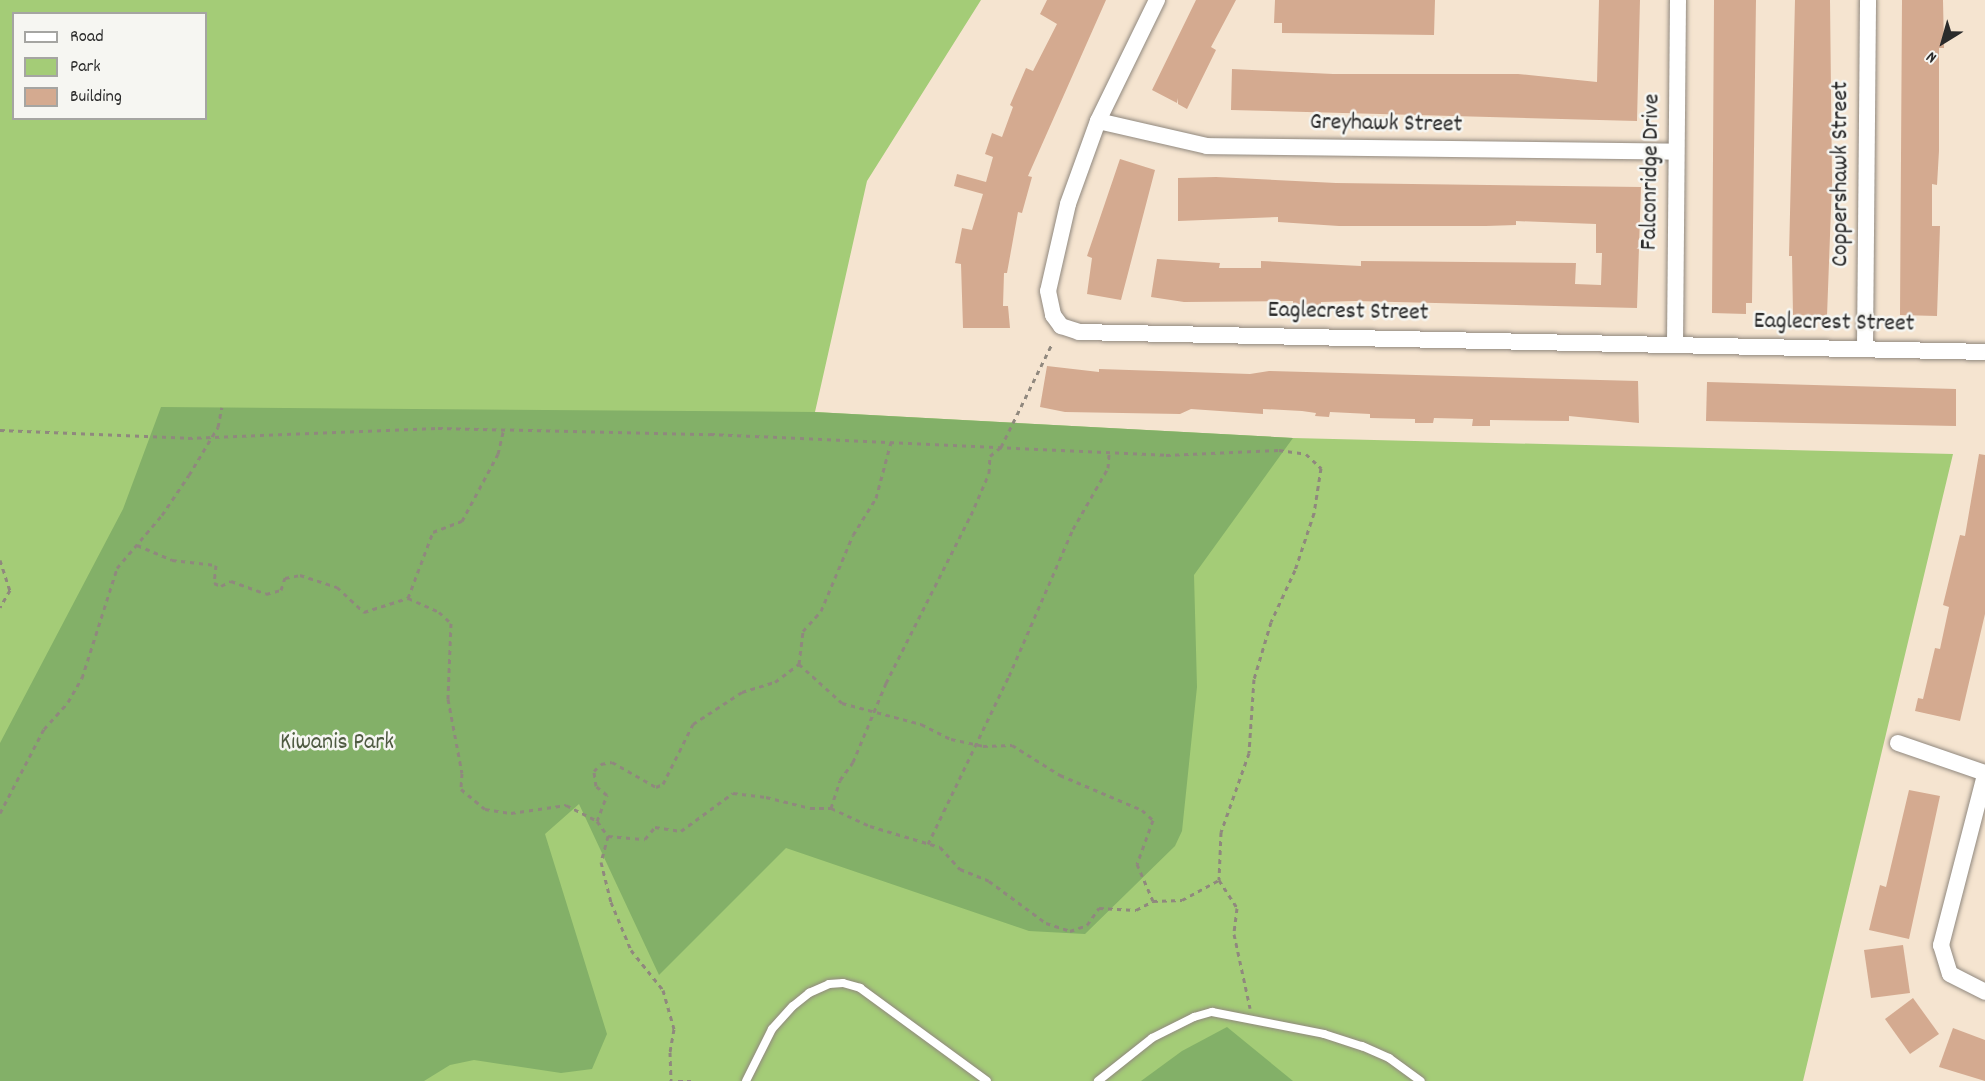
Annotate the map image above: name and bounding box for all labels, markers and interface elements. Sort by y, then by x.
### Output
legend [12,12,207,120]
north arrow [1913,12,1973,72]
text: Road [70,25,104,50]
text: N [1922,45,1942,68]
text: Park [70,55,101,80]
street label: Coppershawk Street [1828,81,1856,267]
text: Building [70,85,122,110]
street label: Falconridge Drive [1636,94,1668,250]
street label: Greyhawk Street [1309,109,1463,141]
street label: Eaglecrest Street [1267,297,1429,329]
street label: Eaglecrest Street [1753,308,1915,340]
park label: Kiwanis Park [280,730,394,758]

